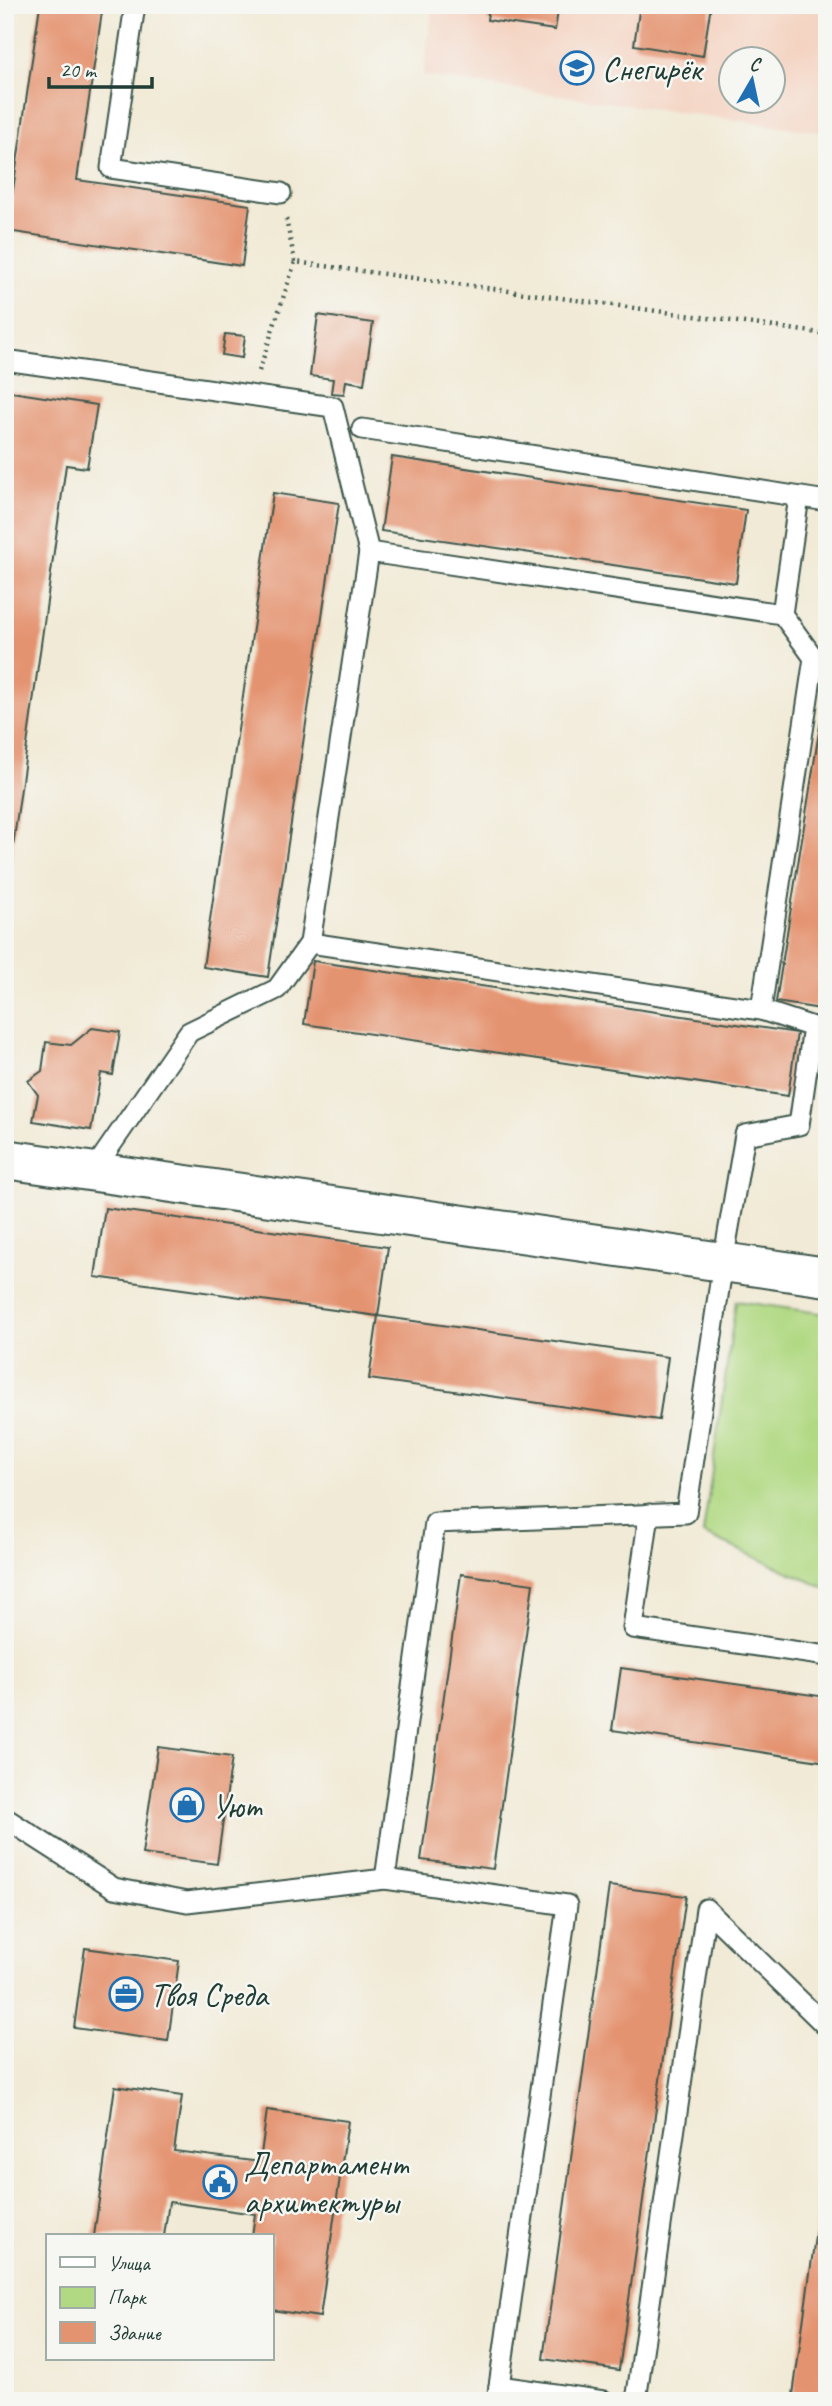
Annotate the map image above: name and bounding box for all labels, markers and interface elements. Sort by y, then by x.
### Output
scale bar [49,46,152,90]
north arrow [716,46,786,116]
place label: Снегирёк [602,48,704,90]
school or university icon: Снегирёк [558,49,596,87]
text: С [748,52,764,77]
text: 20 m [60,57,98,83]
place label: Уют [212,1785,263,1827]
shop icon: Уют [168,1786,206,1824]
place label: Твоя Среда [150,1974,270,2016]
office icon: Твоя Среда [107,1975,145,2013]
place label: Департамент архитектуры [244,2143,410,2223]
public building icon: Департамент архитектуры [201,2163,239,2201]
legend [46,2234,273,2360]
text: Улица [108,2250,151,2276]
text: Парк [108,2284,148,2310]
text: Здание [108,2320,162,2346]

